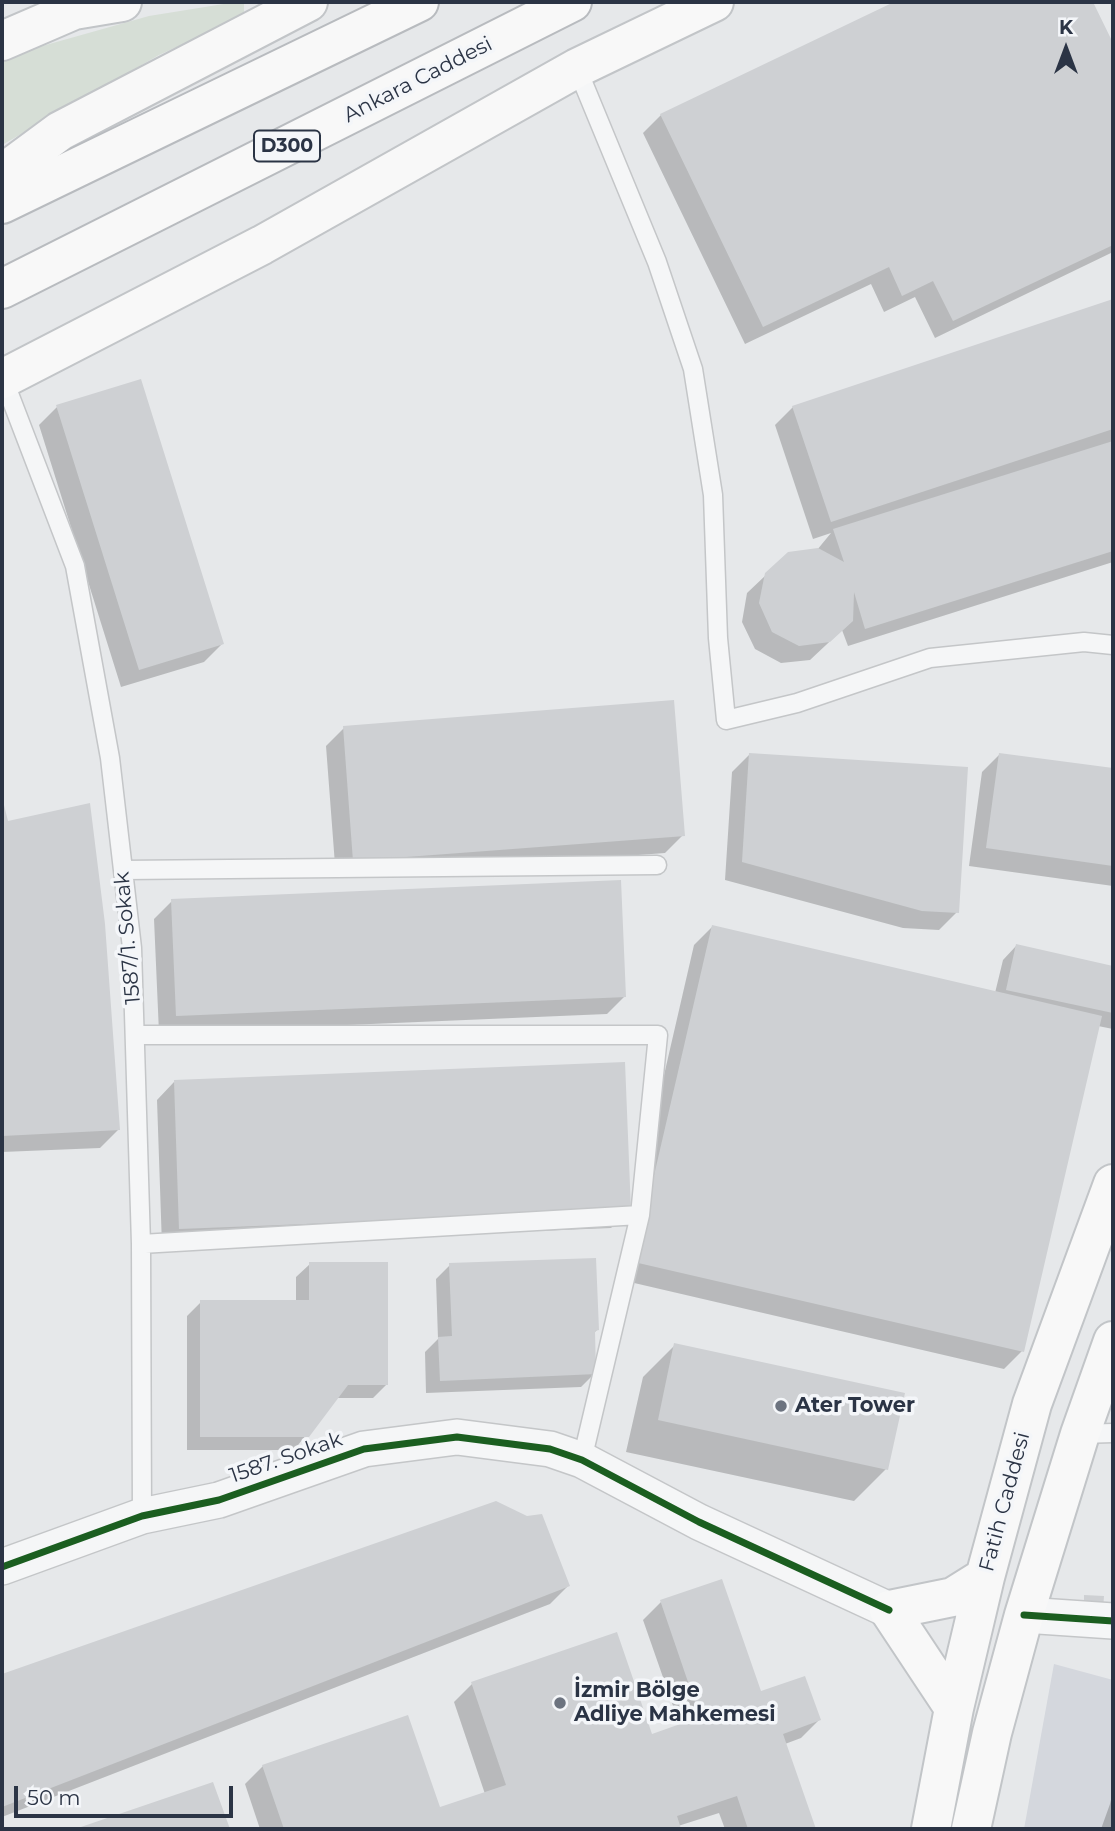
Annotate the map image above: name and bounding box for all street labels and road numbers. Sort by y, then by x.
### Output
street label: Ankara Caddesi [339,32,497,128]
road number: D300 [254,130,320,162]
street label: 1587/1. Sokak [110,871,146,1005]
street label: 1587. Sokak [226,1427,346,1489]
street label: Fatih Caddesi [974,1430,1036,1574]

